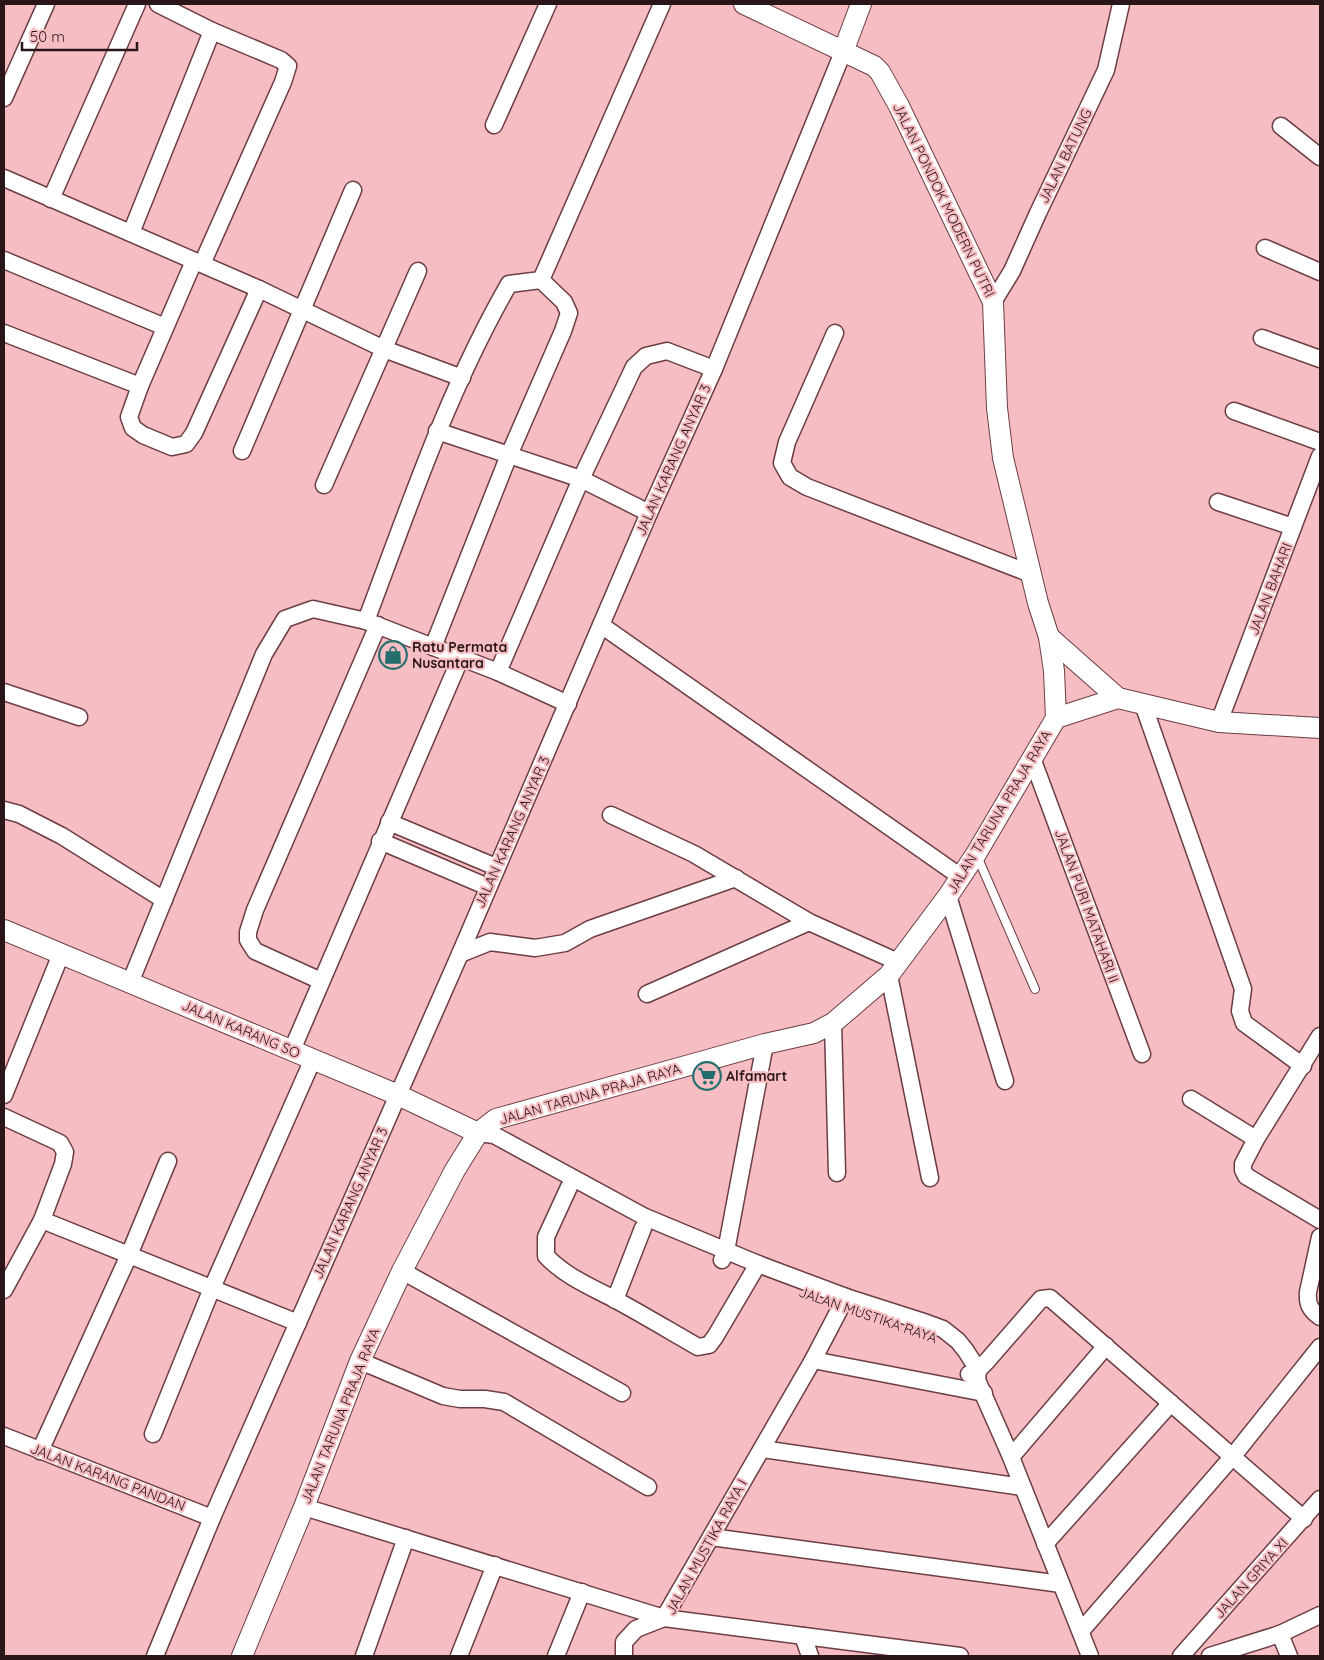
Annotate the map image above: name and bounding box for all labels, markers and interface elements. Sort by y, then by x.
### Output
scale bar [22,20,138,52]
text: 50 m [30,27,65,46]
street label: JALAN PONDOK MODERN PUTRI [889,100,999,300]
street label: JALAN BATUNG [1034,106,1096,206]
street label: JALAN KARANG ANYAR 3 [631,381,715,539]
street label: JALAN BAHARI [1244,540,1296,638]
place label: Ratu Permata Nusantara [412,638,507,672]
shop icon: Ratu Permata Nusantara [378,640,408,670]
street label: JALAN TARUNA PRAJA RAYA [943,727,1055,897]
street label: JALAN KARANG ANYAR 3 [470,753,554,911]
street label: JALAN PURI MATAHARI II [1051,827,1123,985]
street label: JALAN KARANG SO [179,996,303,1062]
street label: JALAN TARUNA PRAJA RAYA [497,1059,683,1129]
supermarket icon: Alfamart [692,1061,722,1091]
place label: Alfamart [726,1067,787,1085]
street label: JALAN KARANG ANYAR 3 [308,1124,392,1282]
street label: JALAN MUSTIKA RAYA [796,1283,940,1347]
street label: JALAN TARUNA PRAJA RAYA [296,1325,384,1507]
street label: JALAN KARANG PANDAN [28,1439,188,1515]
street label: JALAN MUSTIKA RAYA I [661,1476,751,1618]
street label: JALAN GRIYA XI [1210,1534,1292,1622]

